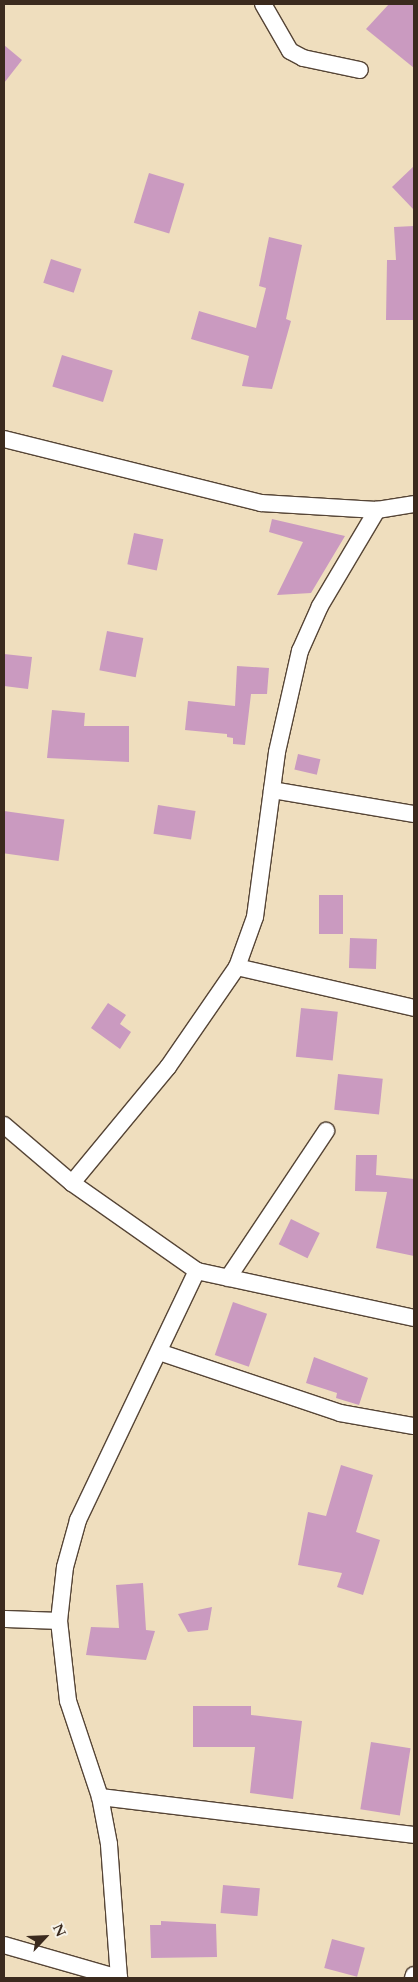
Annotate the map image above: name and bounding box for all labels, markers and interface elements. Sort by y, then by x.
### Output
north arrow [20,1912,70,1962]
text: N [48,1921,70,1940]

